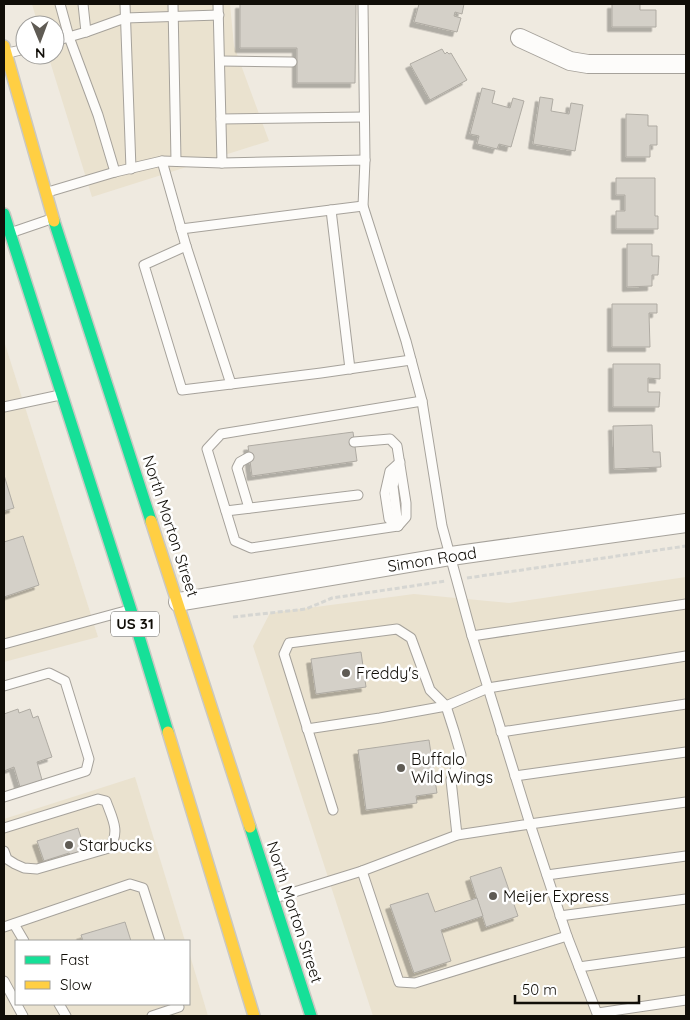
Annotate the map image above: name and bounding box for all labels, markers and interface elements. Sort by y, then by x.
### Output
north arrow [15,15,65,65]
text: N [35,44,46,62]
street label: North Morton Street [139,453,203,599]
street label: Simon Road [386,542,478,576]
road number: US 31 [111,612,159,636]
place label: Freddy's [356,663,419,683]
marker: Freddy's [340,667,352,679]
place label: Buffalo Wild Wings [411,749,493,787]
marker: Buffalo Wild Wings [395,762,407,774]
place label: Starbucks [79,835,152,855]
marker: Starbucks [63,839,75,851]
street label: North Morton Street [263,839,327,985]
place label: Meijer Express [503,886,609,906]
marker: Meijer Express [487,890,499,902]
legend [15,940,190,1005]
text: Fast [60,950,89,969]
scale bar [515,972,639,1004]
text: Slow [60,975,92,994]
text: 50 m [522,980,557,999]

